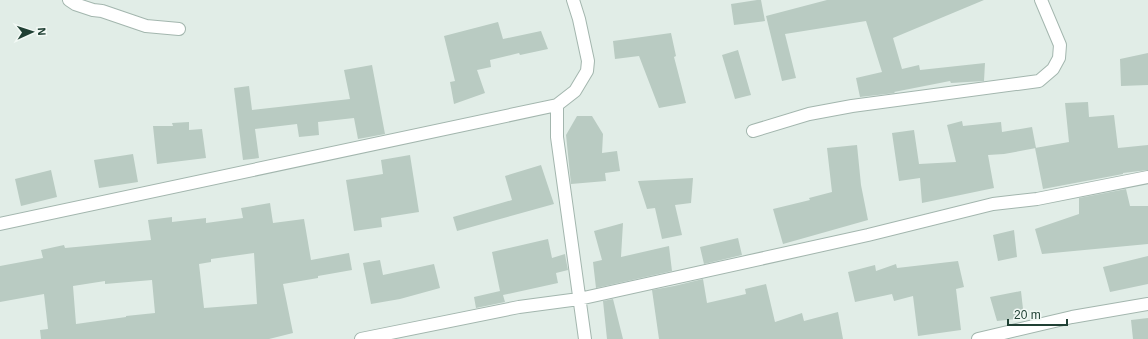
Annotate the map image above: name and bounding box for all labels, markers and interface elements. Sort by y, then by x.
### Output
north arrow [12,12,52,52]
text: N [36,27,48,36]
scale bar [1008,301,1067,327]
text: 20 m [1014,308,1041,322]

